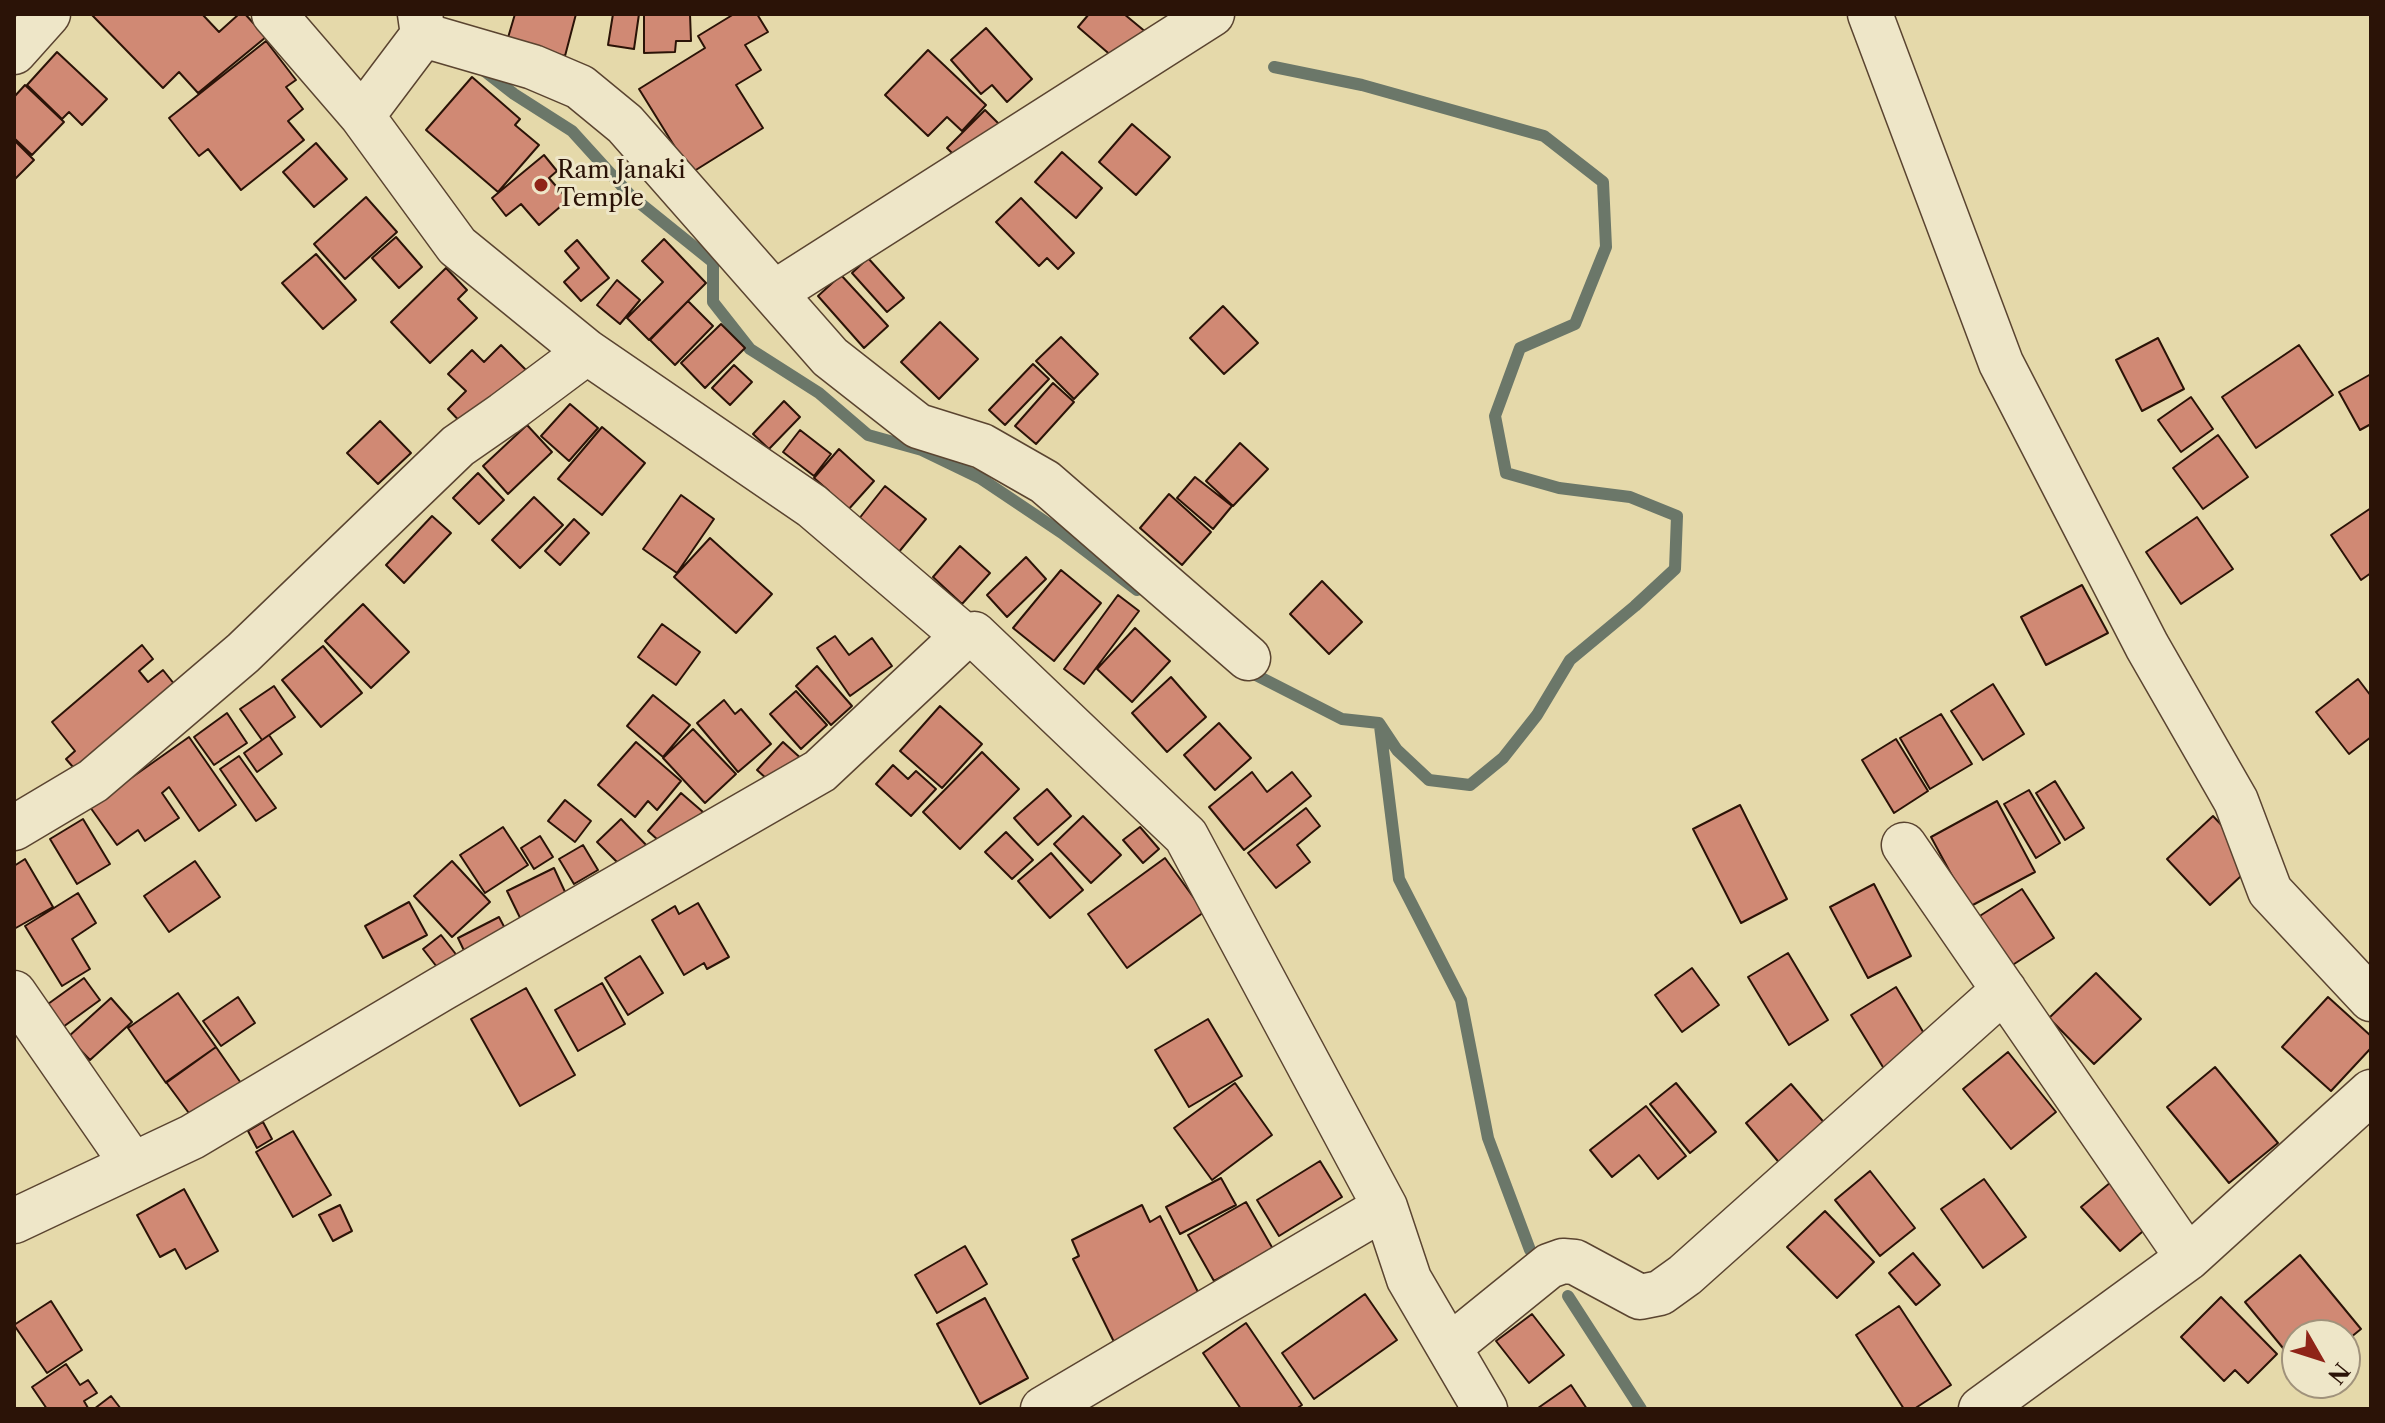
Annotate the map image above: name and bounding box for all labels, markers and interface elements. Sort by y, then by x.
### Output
place label: Ram Janaki Temple [557,157,686,213]
marker: Ram Janaki Temple [532,176,550,194]
north arrow [2281,1319,2361,1399]
text: N [2322,1357,2355,1389]

